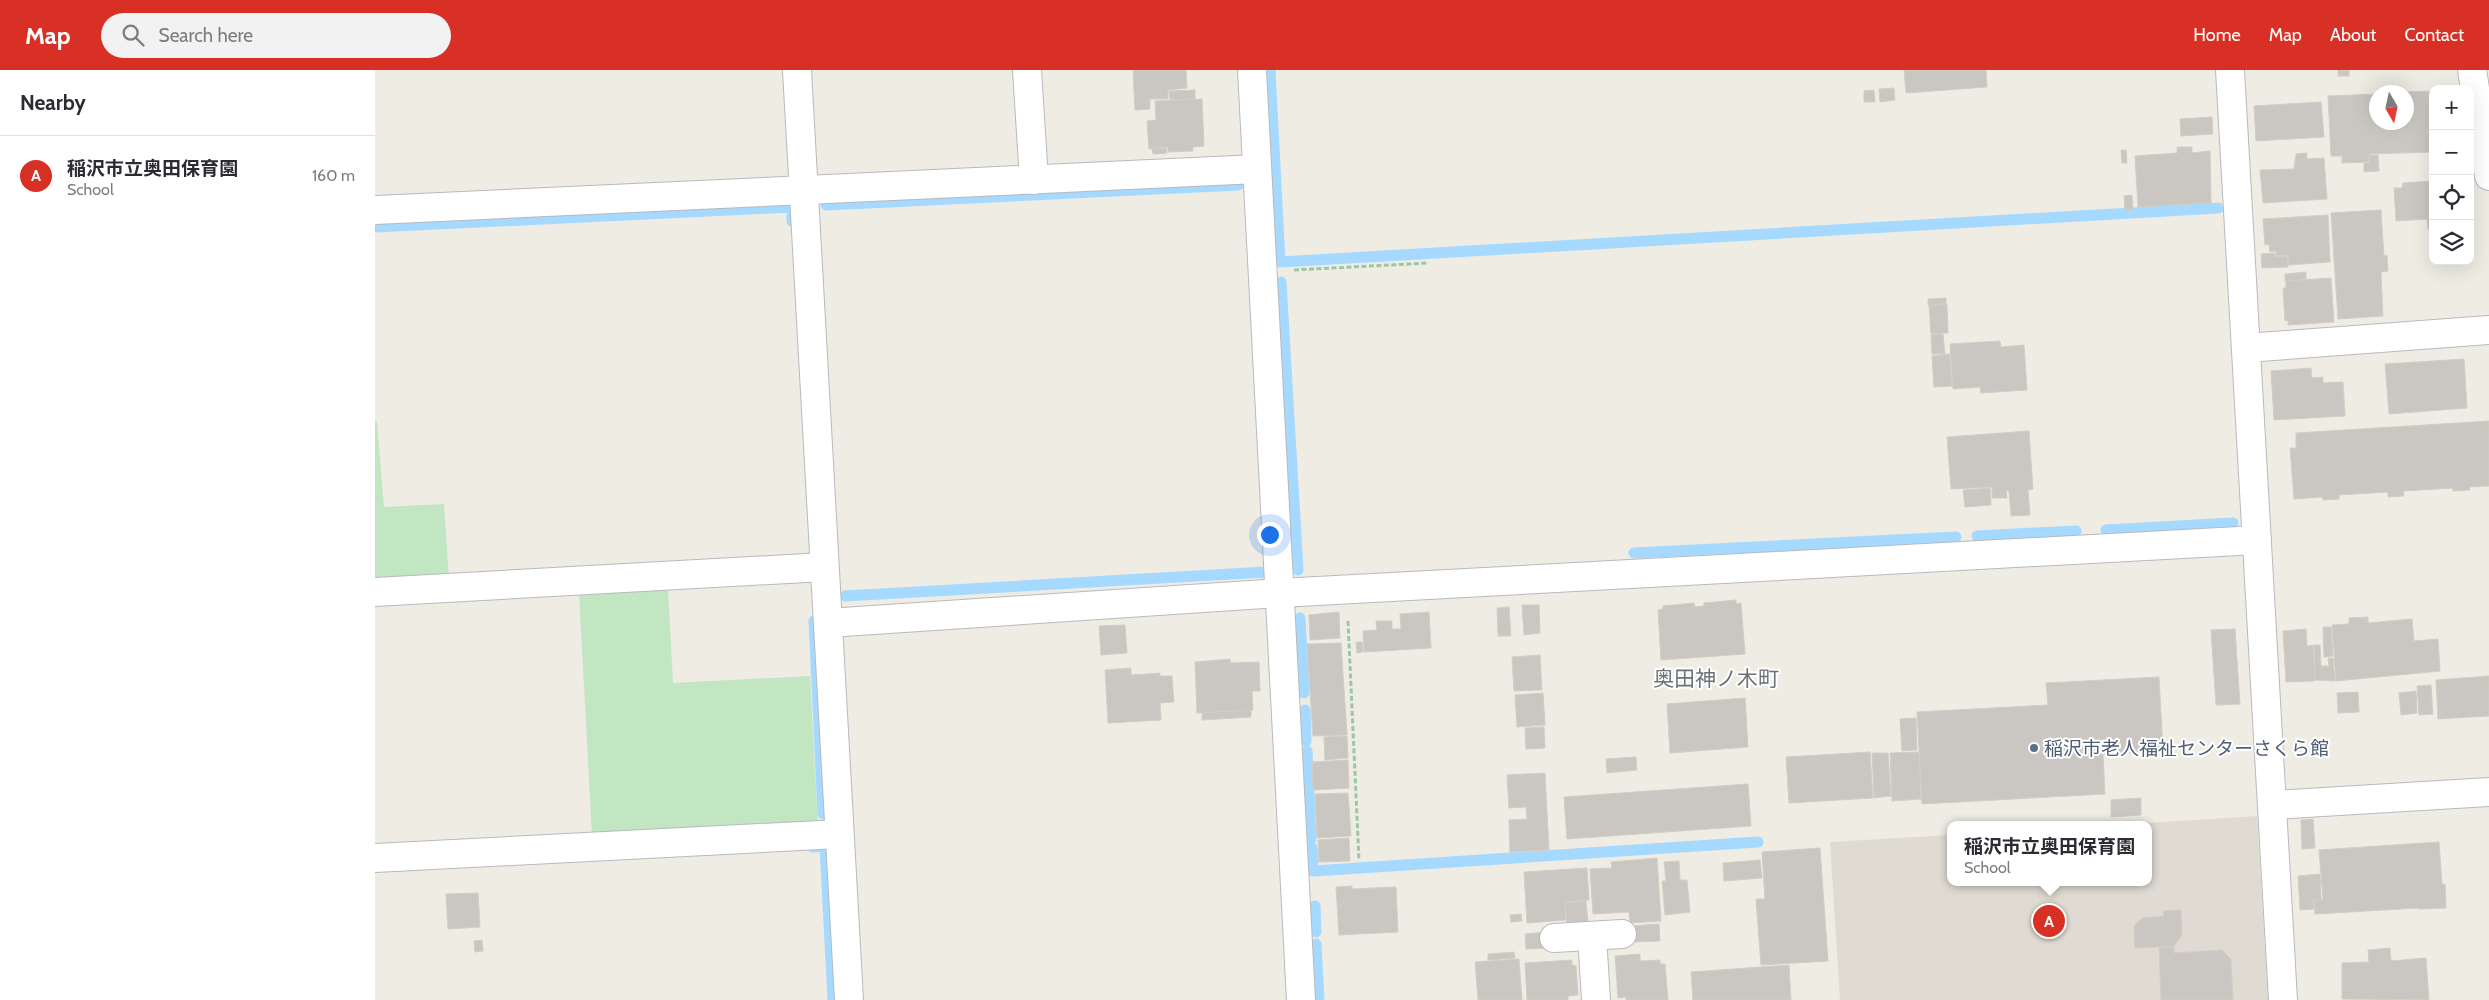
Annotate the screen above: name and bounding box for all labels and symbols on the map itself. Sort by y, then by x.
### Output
north arrow [2369,85,2414,130]
your location [1257,522,1283,548]
district label: 奥田神ノ木町 [1653,666,1779,691]
place label: 稲沢市老人福祉センターさくら館 [2044,737,2329,760]
marker: 稲沢市老人福祉センターさくら館 [2028,742,2040,754]
pin: A [2033,902,2065,940]

